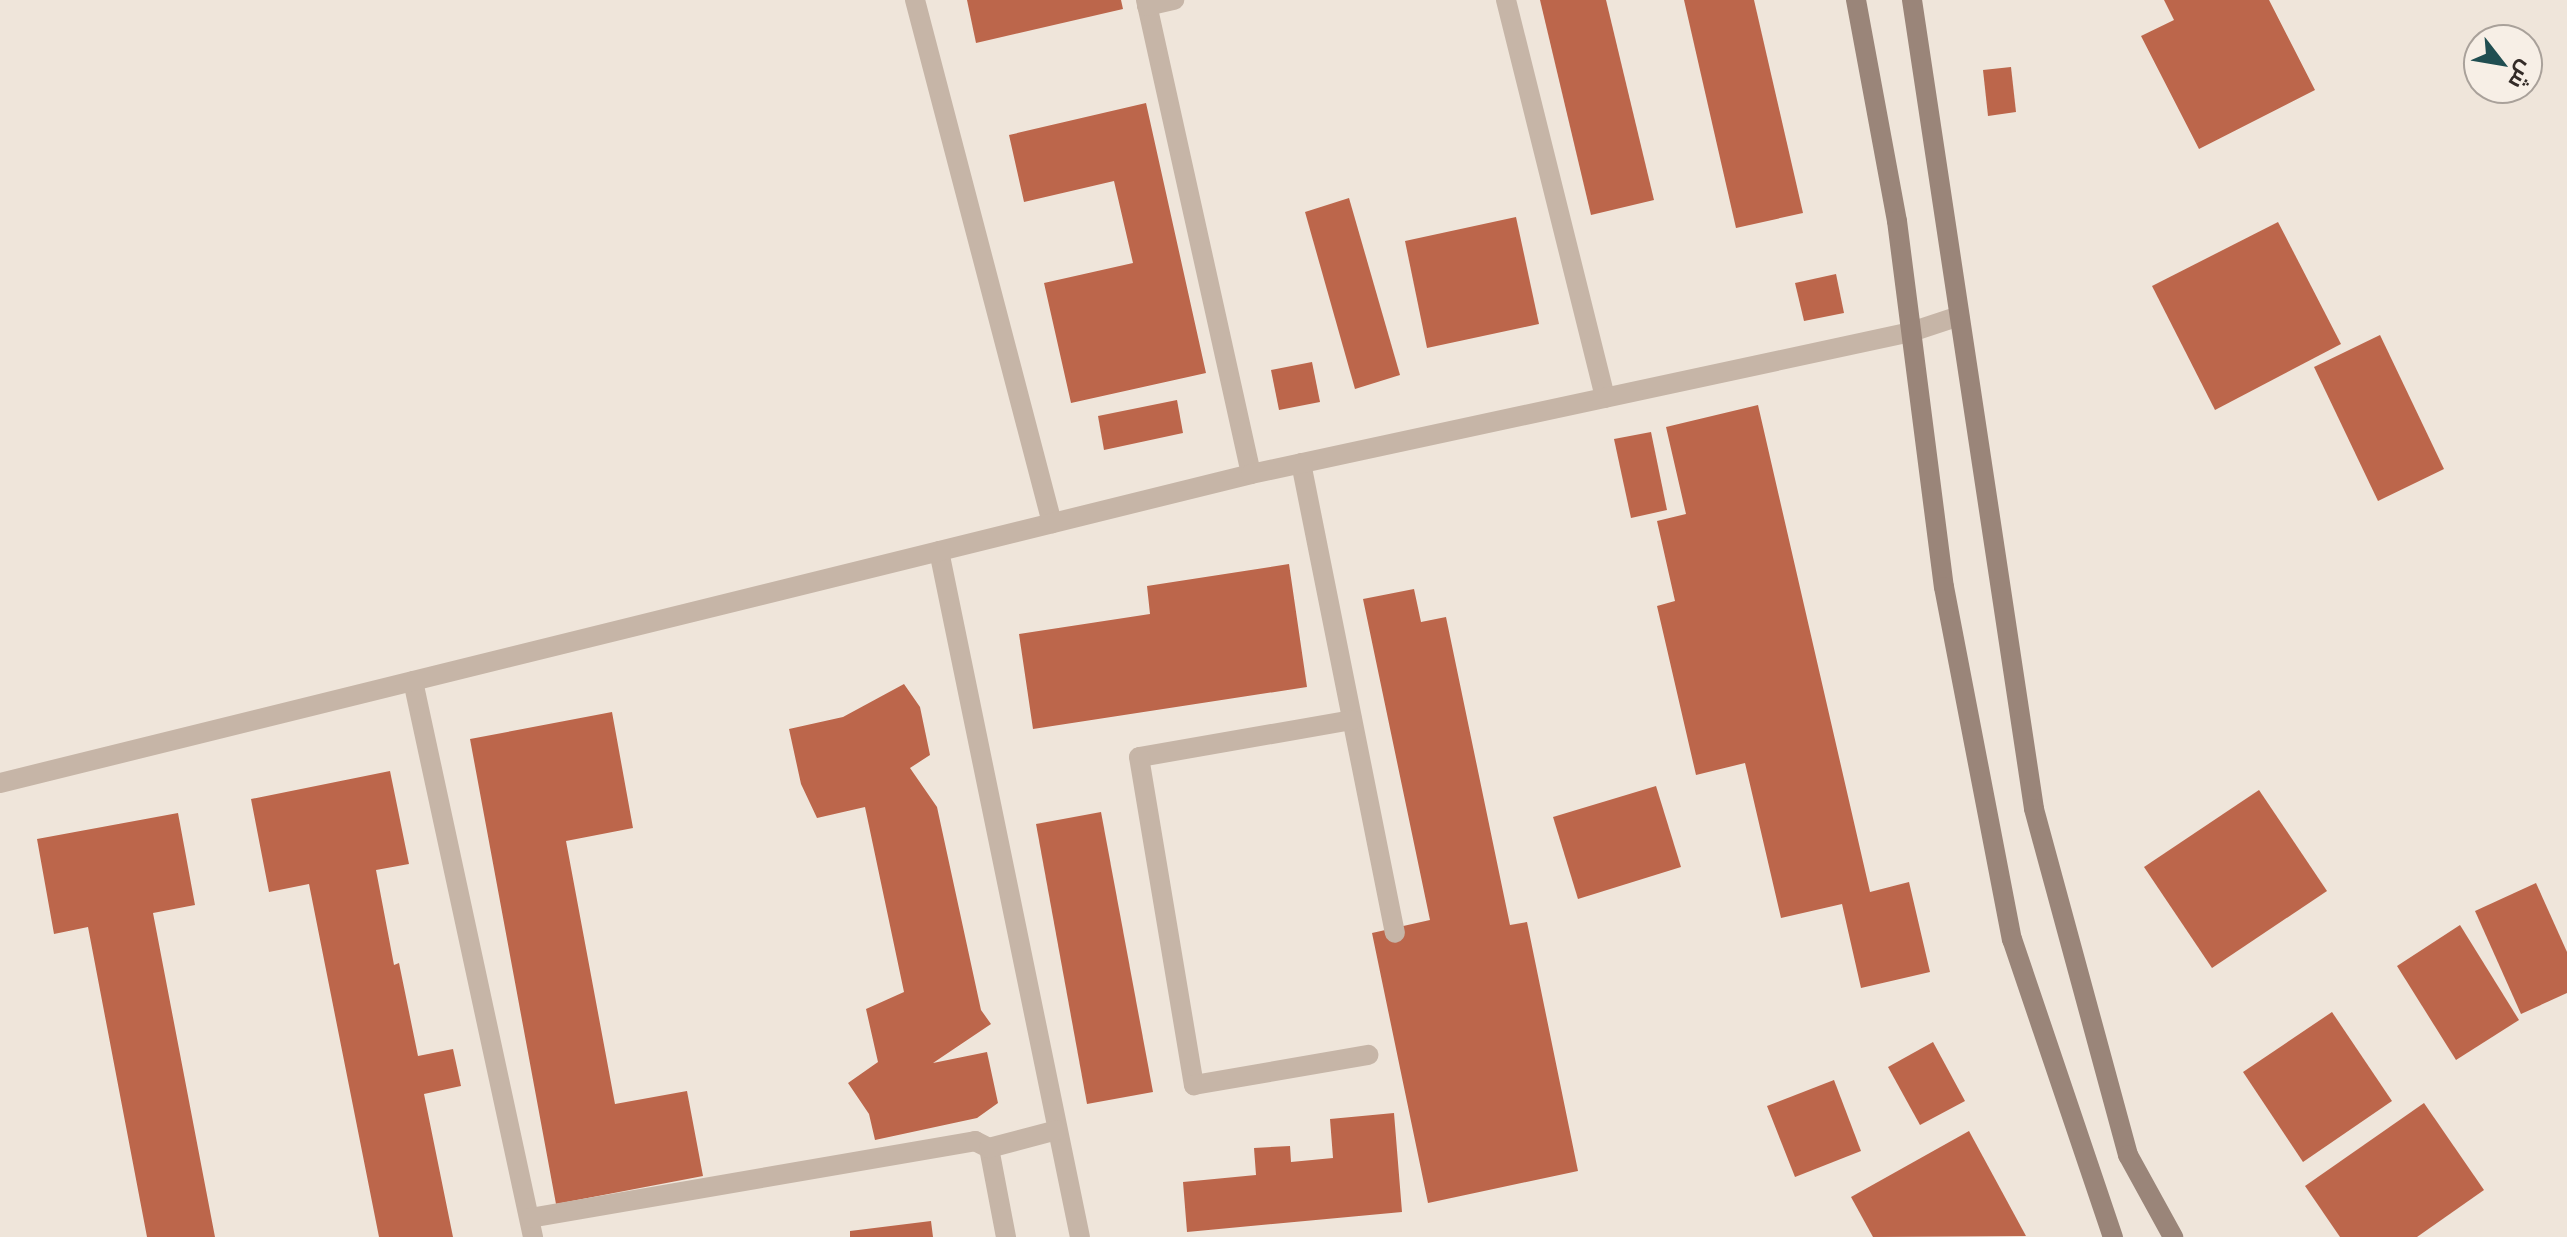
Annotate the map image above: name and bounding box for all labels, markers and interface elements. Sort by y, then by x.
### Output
north arrow [2463,24,2543,104]
text: ش [2503,57,2541,95]

